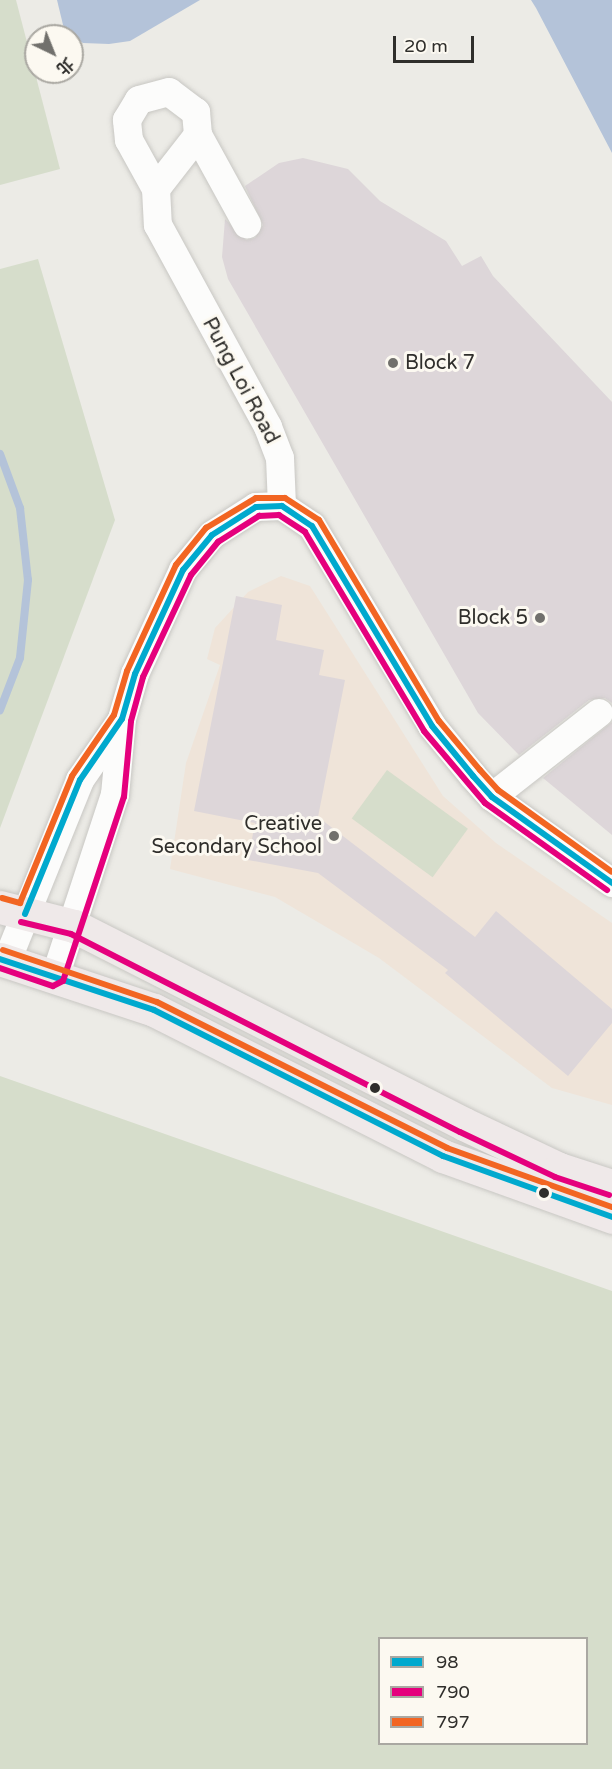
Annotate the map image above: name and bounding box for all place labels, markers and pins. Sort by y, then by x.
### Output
place label: Block 7 [405,351,475,375]
marker: Block 7 [386,356,400,370]
place label: Block 5 [458,606,528,630]
marker: Block 5 [533,611,547,625]
place label: Creative Secondary School [152,813,322,860]
marker: Creative Secondary School [327,829,341,843]
unlabelled marker [369,1082,381,1094]
unlabelled marker [538,1187,550,1199]

